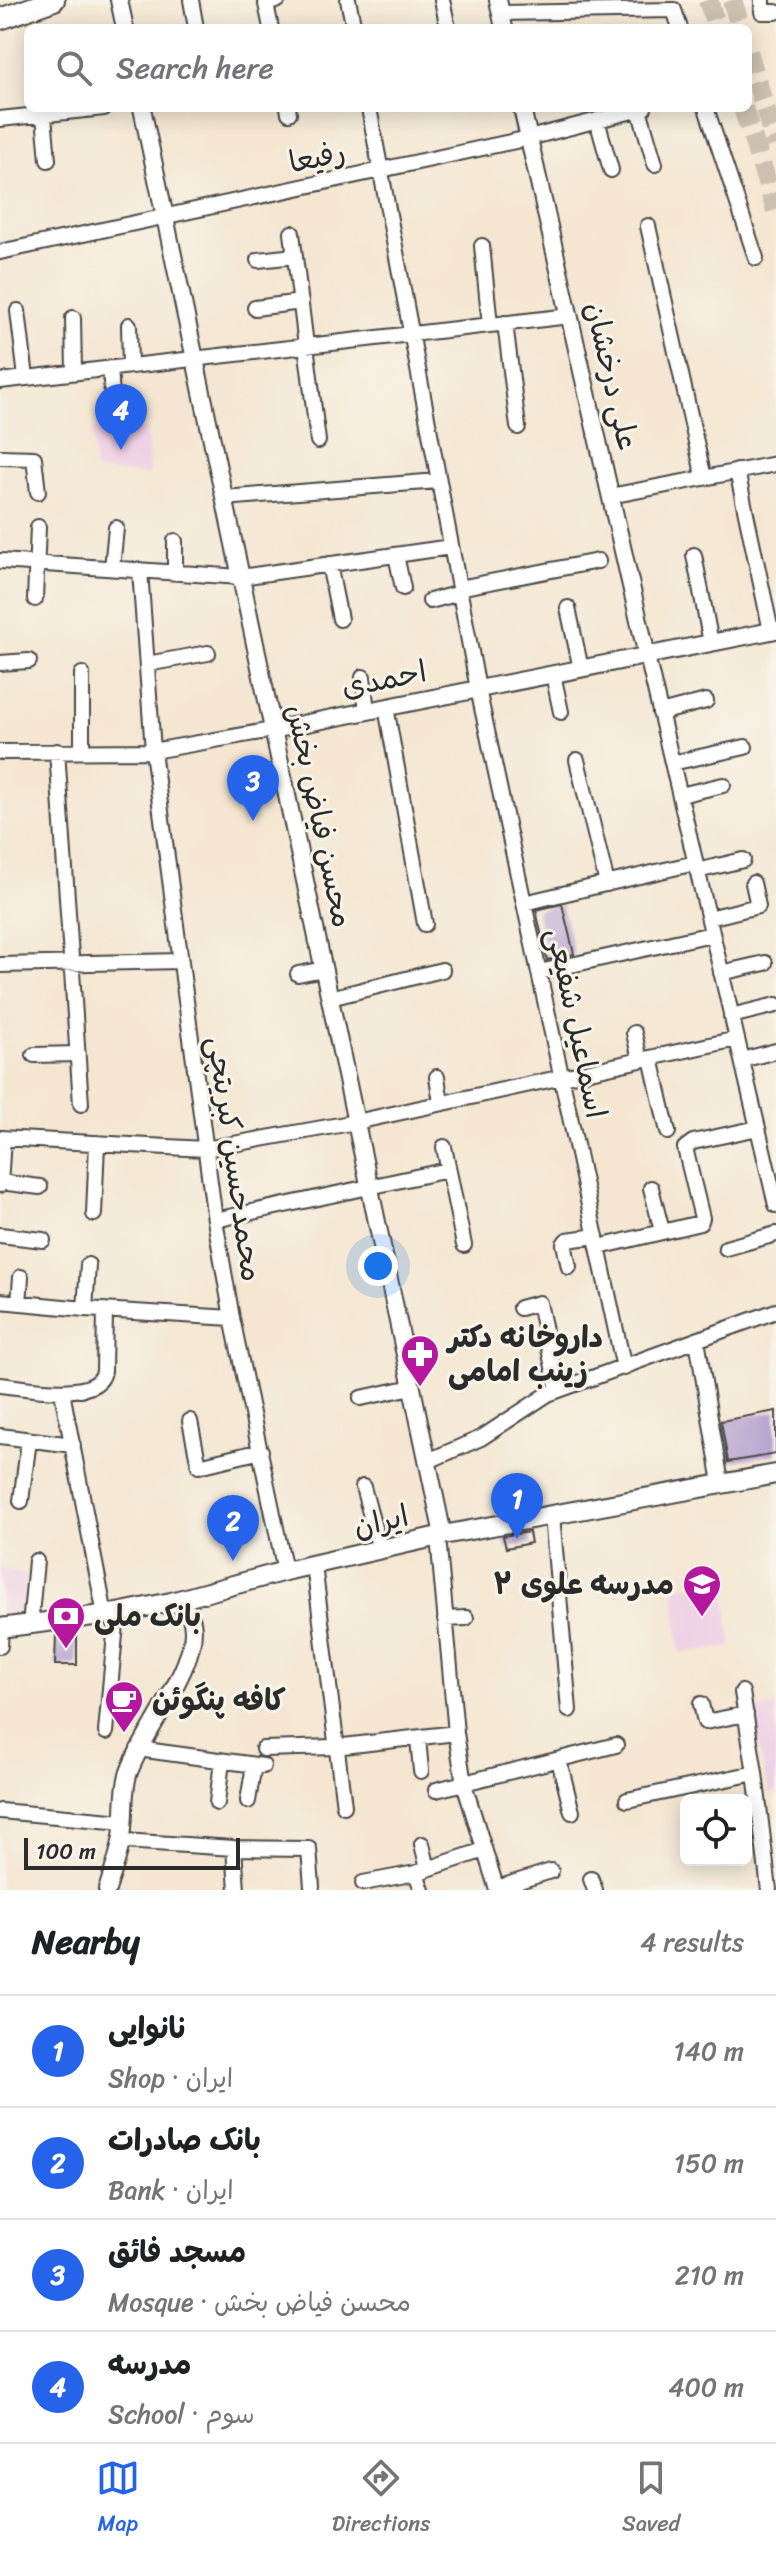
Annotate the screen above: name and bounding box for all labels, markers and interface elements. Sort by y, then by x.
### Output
search box [24,24,752,112]
text: Search here [116,41,274,95]
icon: search [52,46,96,90]
street label: رفیعا [284,125,350,189]
street label: علی درخشان [569,296,655,456]
pin: 4 [95,384,147,450]
street label: احمدی [337,644,431,714]
street label: محسن فیاض بخش [270,699,370,933]
pin: 3 [227,755,279,821]
street label: اسماعیل شفیعی [530,923,624,1123]
street label: محمدحسین کبریتچی [191,1033,279,1285]
your location [358,1246,398,1286]
place label: داروخانه دکتر زینب امامی [445,1310,603,1398]
pharmacy icon: داروخانه دکتر زینب امامی [399,1333,441,1388]
pin: 1 [491,1473,543,1539]
street label: ایران [348,1488,414,1554]
pin: 2 [207,1495,259,1561]
place label: مدرسه علوی ۲ [493,1557,674,1611]
school or university icon: مدرسه علوی ۲ [681,1563,723,1618]
place label: بانک ملی [94,1589,201,1643]
bank icon: بانک ملی [45,1595,87,1650]
place label: کافه پنگوئن [152,1673,287,1727]
cafe icon: کافه پنگوئن [103,1679,145,1734]
map controls [680,1794,752,1866]
button: locate [680,1794,752,1866]
text: 100 m [36,1832,96,1871]
scale bar [24,1834,240,1870]
text: Nearby [32,1912,140,1972]
text: 4 results [640,1919,744,1965]
text: نانوایی [108,2001,188,2055]
text: 1 [52,2028,64,2074]
text: 140 m [673,2028,744,2074]
text: Shop · ایران [108,2055,233,2101]
text: بانک صادرات [108,2113,261,2167]
text: 2 [50,2140,66,2186]
text: 150 m [674,2140,744,2186]
text: Bank · ایران [108,2167,234,2213]
text: مسجد فائق [108,2225,246,2279]
text: 3 [51,2252,65,2298]
text: 210 m [675,2252,744,2298]
text: Mosque · محسن فیاض بخش [108,2279,411,2325]
text: مدرسه [108,2337,192,2391]
text: 4 [50,2364,66,2410]
text: 400 m [668,2364,744,2410]
text: School · سوم [108,2391,255,2437]
tab: Map [96,2456,140,2543]
tab: Directions [332,2456,430,2543]
tab: Saved [622,2456,680,2543]

